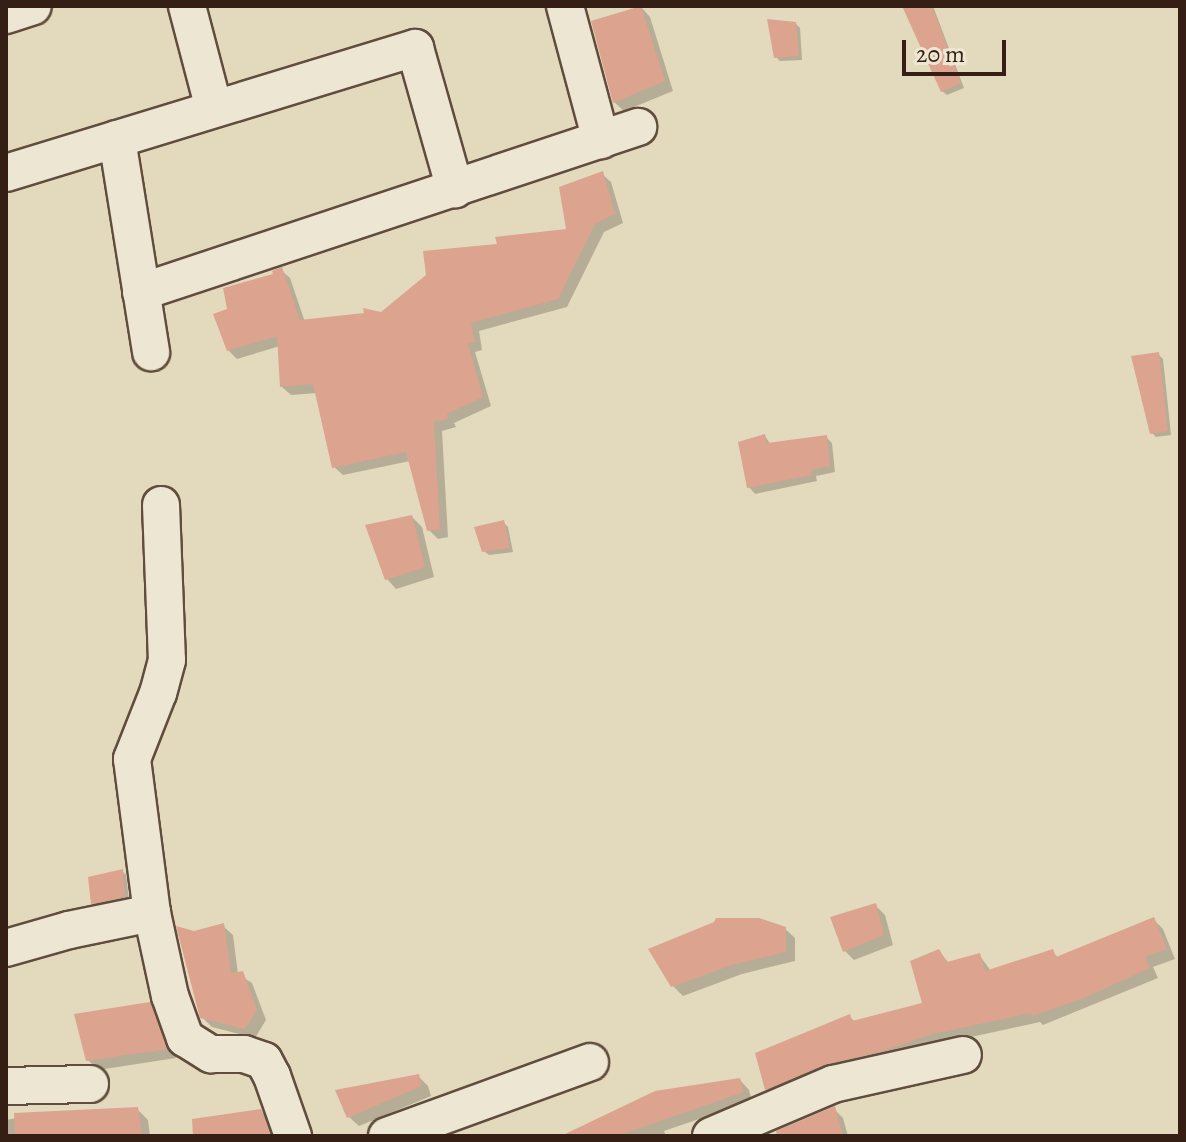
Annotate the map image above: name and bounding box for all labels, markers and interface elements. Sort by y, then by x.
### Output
scale bar [906,24,1010,74]
text: 20 m [916,38,965,70]

